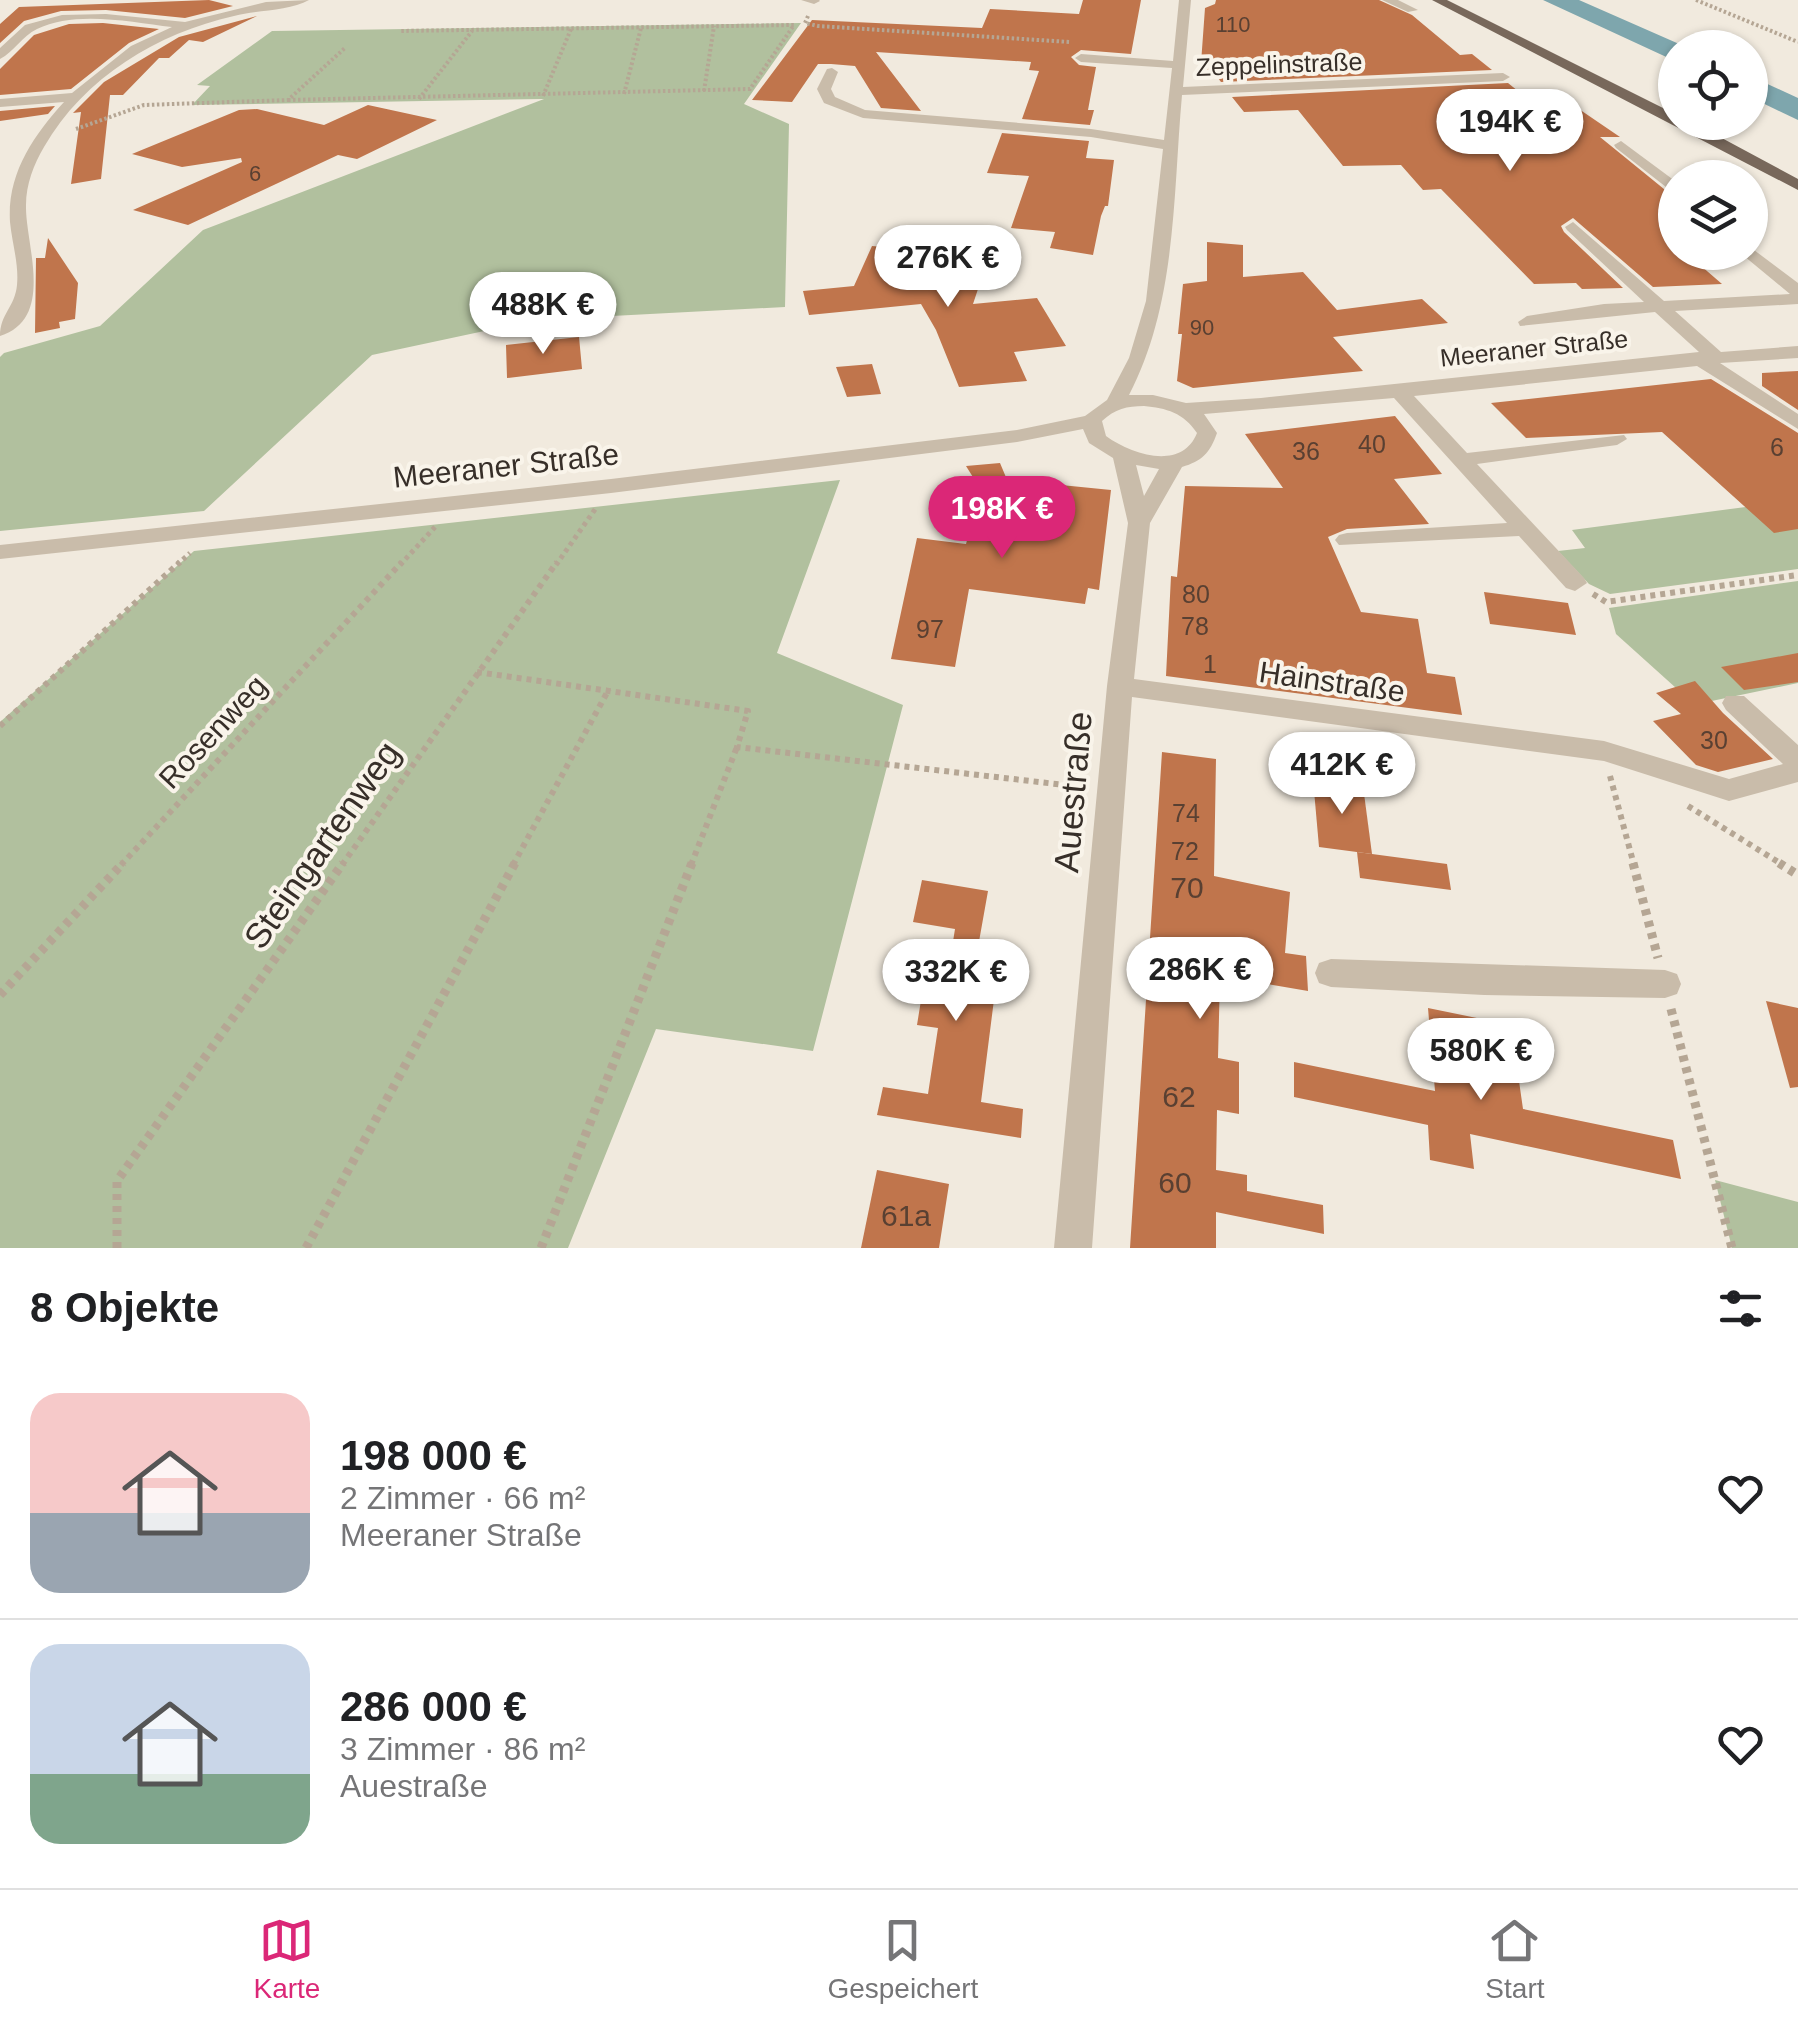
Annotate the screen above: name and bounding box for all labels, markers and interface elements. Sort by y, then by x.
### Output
house number: 110 [1215,12,1251,37]
map controls [1658,30,1768,270]
button: locate [1658,30,1768,140]
street label: Zeppelinstraße [1195,47,1363,81]
pin: 194K € [1429,89,1591,174]
text: 194K € [1458,103,1562,139]
button: layers [1658,160,1768,270]
house number: 6 [249,161,261,186]
pin: 276K € [867,225,1029,310]
text: 276K € [896,239,1000,275]
pin: 488K € [462,272,624,357]
text: 488K € [491,286,595,322]
house number: 90 [1190,315,1214,340]
street label: Meeraner Straße [1439,324,1629,372]
house number: 40 [1358,430,1386,458]
house number: 6 [1770,433,1784,461]
street label: Meeraner Straße [391,437,620,494]
house number: 36 [1292,437,1320,465]
pin: 198K € [921,476,1083,561]
text: 198K € [950,490,1054,526]
house number: 80 [1182,580,1210,608]
house number: 78 [1181,612,1209,640]
house number: 97 [916,615,944,643]
house number: 1 [1203,650,1217,678]
street label: Hainstraße [1257,655,1407,708]
street label: Rosenweg [152,669,273,795]
street label: Auestraße [1046,710,1099,874]
house number: 30 [1700,726,1728,754]
pin: 412K € [1261,732,1423,817]
street label: Steingartenweg [236,734,407,956]
text: 412K € [1290,746,1394,782]
house number: 74 [1172,799,1200,827]
house number: 72 [1171,837,1199,865]
house number: 70 [1170,871,1204,904]
pin: 286K € [1119,937,1281,1022]
pin: 332K € [875,939,1037,1024]
text: 286K € [1148,951,1252,987]
text: 332K € [904,953,1008,989]
pin: 580K € [1400,1018,1562,1103]
text: 580K € [1429,1032,1533,1068]
house number: 62 [1162,1080,1196,1113]
house number: 60 [1158,1166,1192,1199]
house number: 61a [881,1199,931,1232]
icon: filters [1713,1281,1768,1336]
text: 8 Objekte [30,1284,219,1331]
text: 198 000 € [340,1432,527,1479]
icon: home [110,1433,230,1553]
icon: heart [1713,1466,1768,1521]
text: 2 Zimmer · 66 m² [340,1480,585,1516]
text: Meeraner Straße [340,1517,582,1553]
text: 286 000 € [340,1683,527,1730]
icon: home [110,1684,230,1804]
icon: heart [1713,1717,1768,1772]
text: 3 Zimmer · 86 m² [340,1731,585,1767]
text: Auestraße [340,1768,488,1804]
tab: Karte [253,1913,320,2005]
tab: Gespeichert [827,1913,978,2005]
tab: Start [1485,1913,1545,2005]

